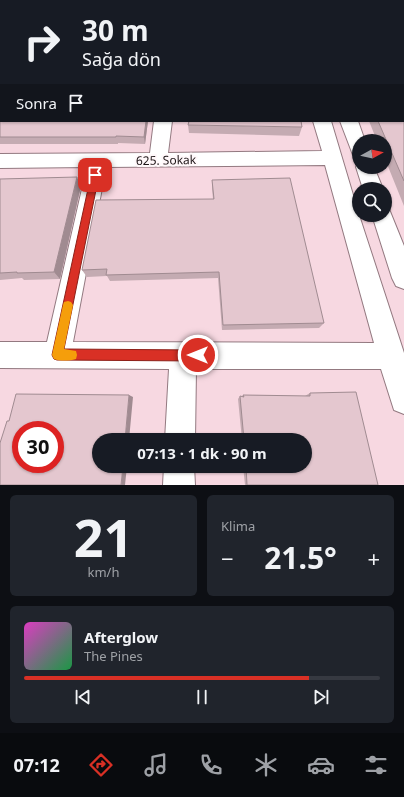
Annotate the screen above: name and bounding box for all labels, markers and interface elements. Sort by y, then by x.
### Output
text: 30 m [82,11,149,49]
icon: right [16,16,68,68]
text: Sağa dön [82,47,161,71]
icon: arrive [65,92,87,114]
text: Sonra [16,93,57,113]
north arrow [352,134,392,174]
map controls [352,134,392,222]
street label: 625. Sokak [136,151,197,169]
pin [78,158,112,192]
icon: arrive [84,164,106,186]
button: search [352,182,392,222]
position arrow [177,334,219,376]
speed limit sign: 30 [12,421,64,473]
text: 07:13 · 1 dk · 90 m [137,443,267,463]
text: 21 [74,501,133,572]
text: Klima [221,517,255,535]
text: 21.5° [264,537,337,578]
text: − [221,543,234,573]
text: + [367,543,380,573]
text: km/h [88,563,119,581]
text: Afterglow [84,627,158,647]
text: The Pines [84,647,143,665]
icon: previous [72,686,94,708]
icon: pause [191,686,213,708]
icon: next [310,686,332,708]
icon: directions [87,751,115,779]
icon: music [142,751,170,779]
icon: phone [197,751,225,779]
icon: climate [252,751,280,779]
icon: car [307,751,335,779]
icon: filters [362,751,390,779]
text: 07:12 [14,753,60,777]

